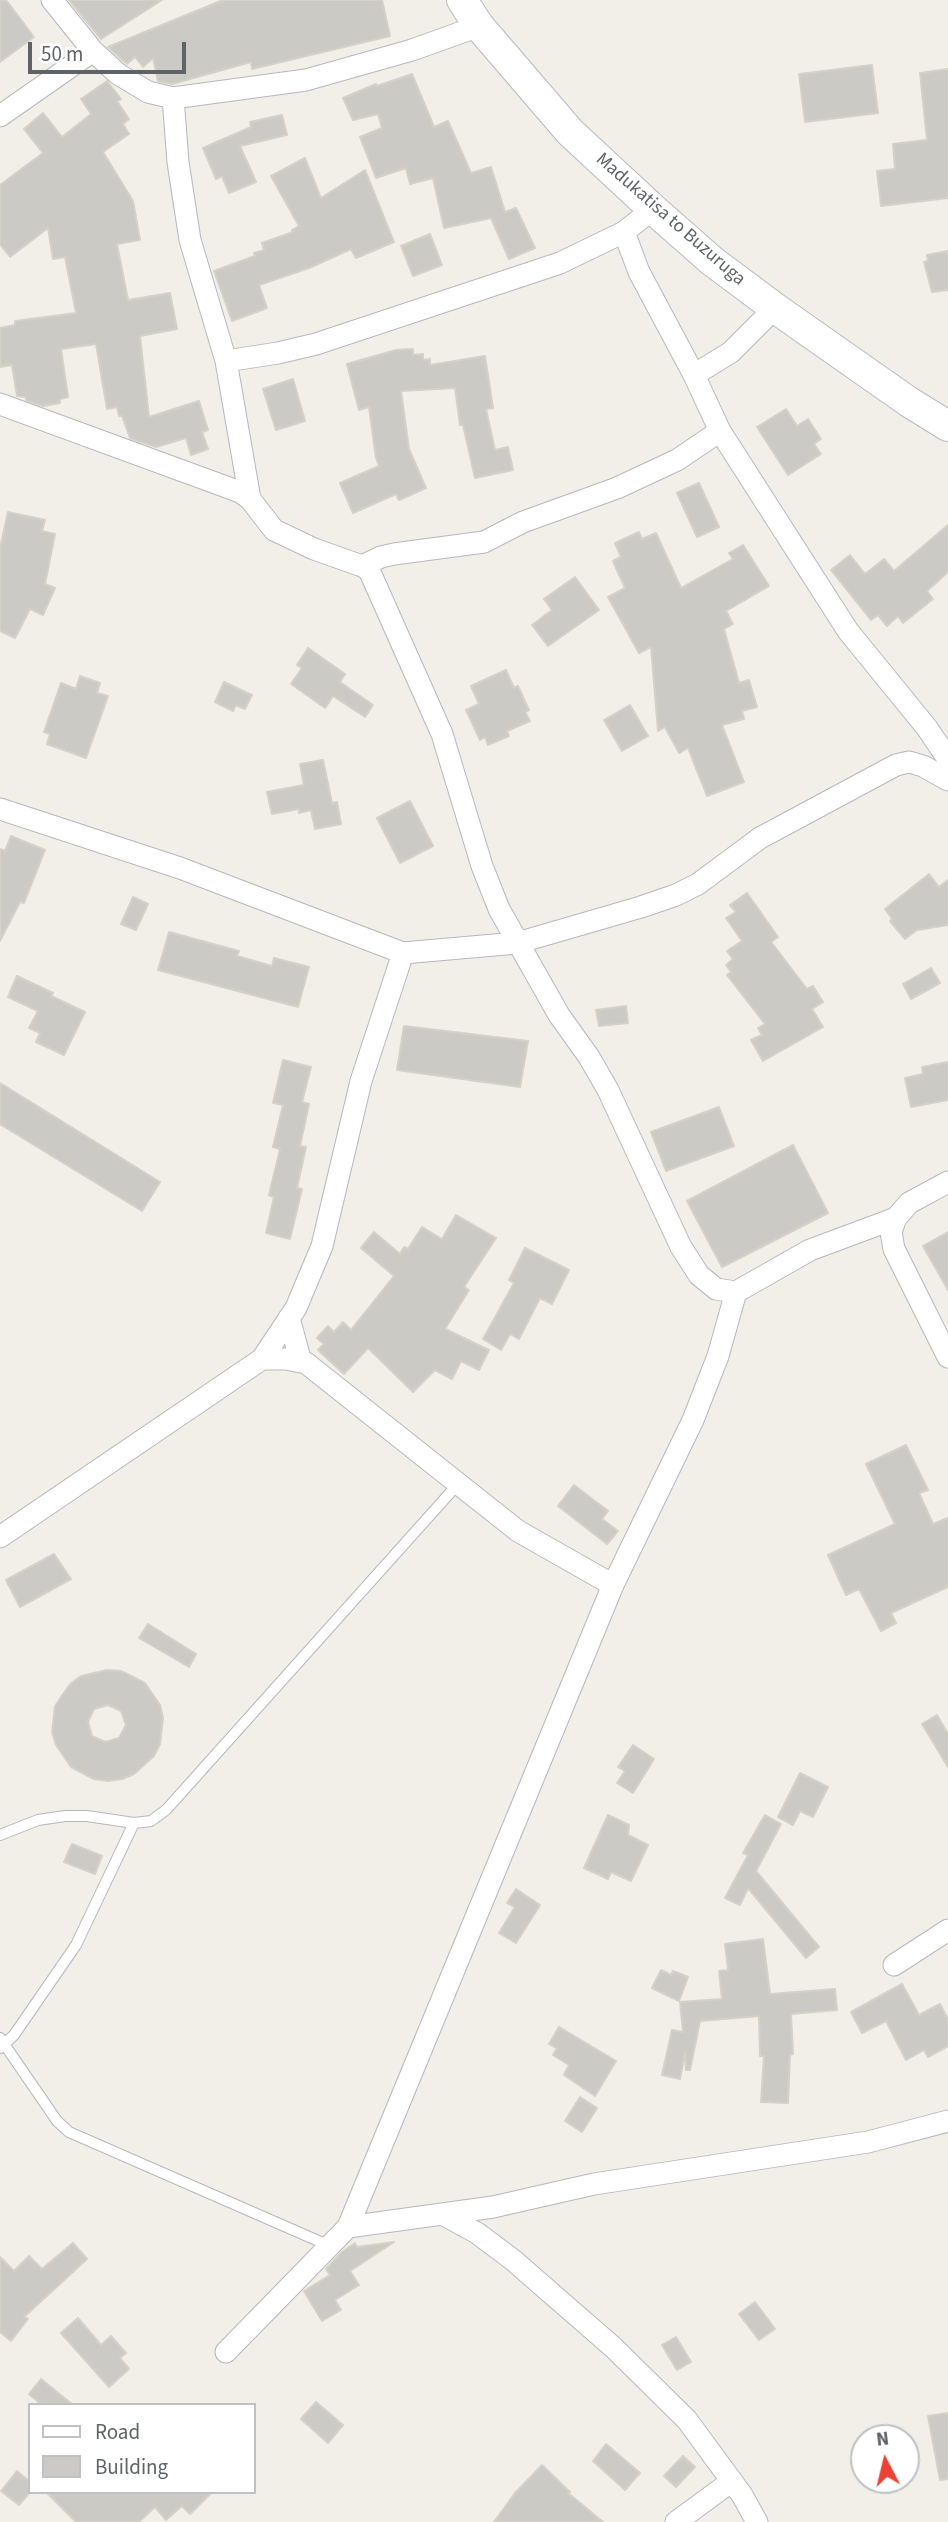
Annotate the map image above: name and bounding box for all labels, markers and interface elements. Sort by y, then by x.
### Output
scale bar [32,28,189,72]
text: 50 m [41,39,83,69]
street label: Madukatisa to Buzuruga [590,149,750,291]
legend [28,2403,256,2494]
text: Road [95,2417,140,2447]
north arrow [850,2424,920,2494]
text: N [875,2425,891,2454]
text: Building [95,2452,168,2482]

